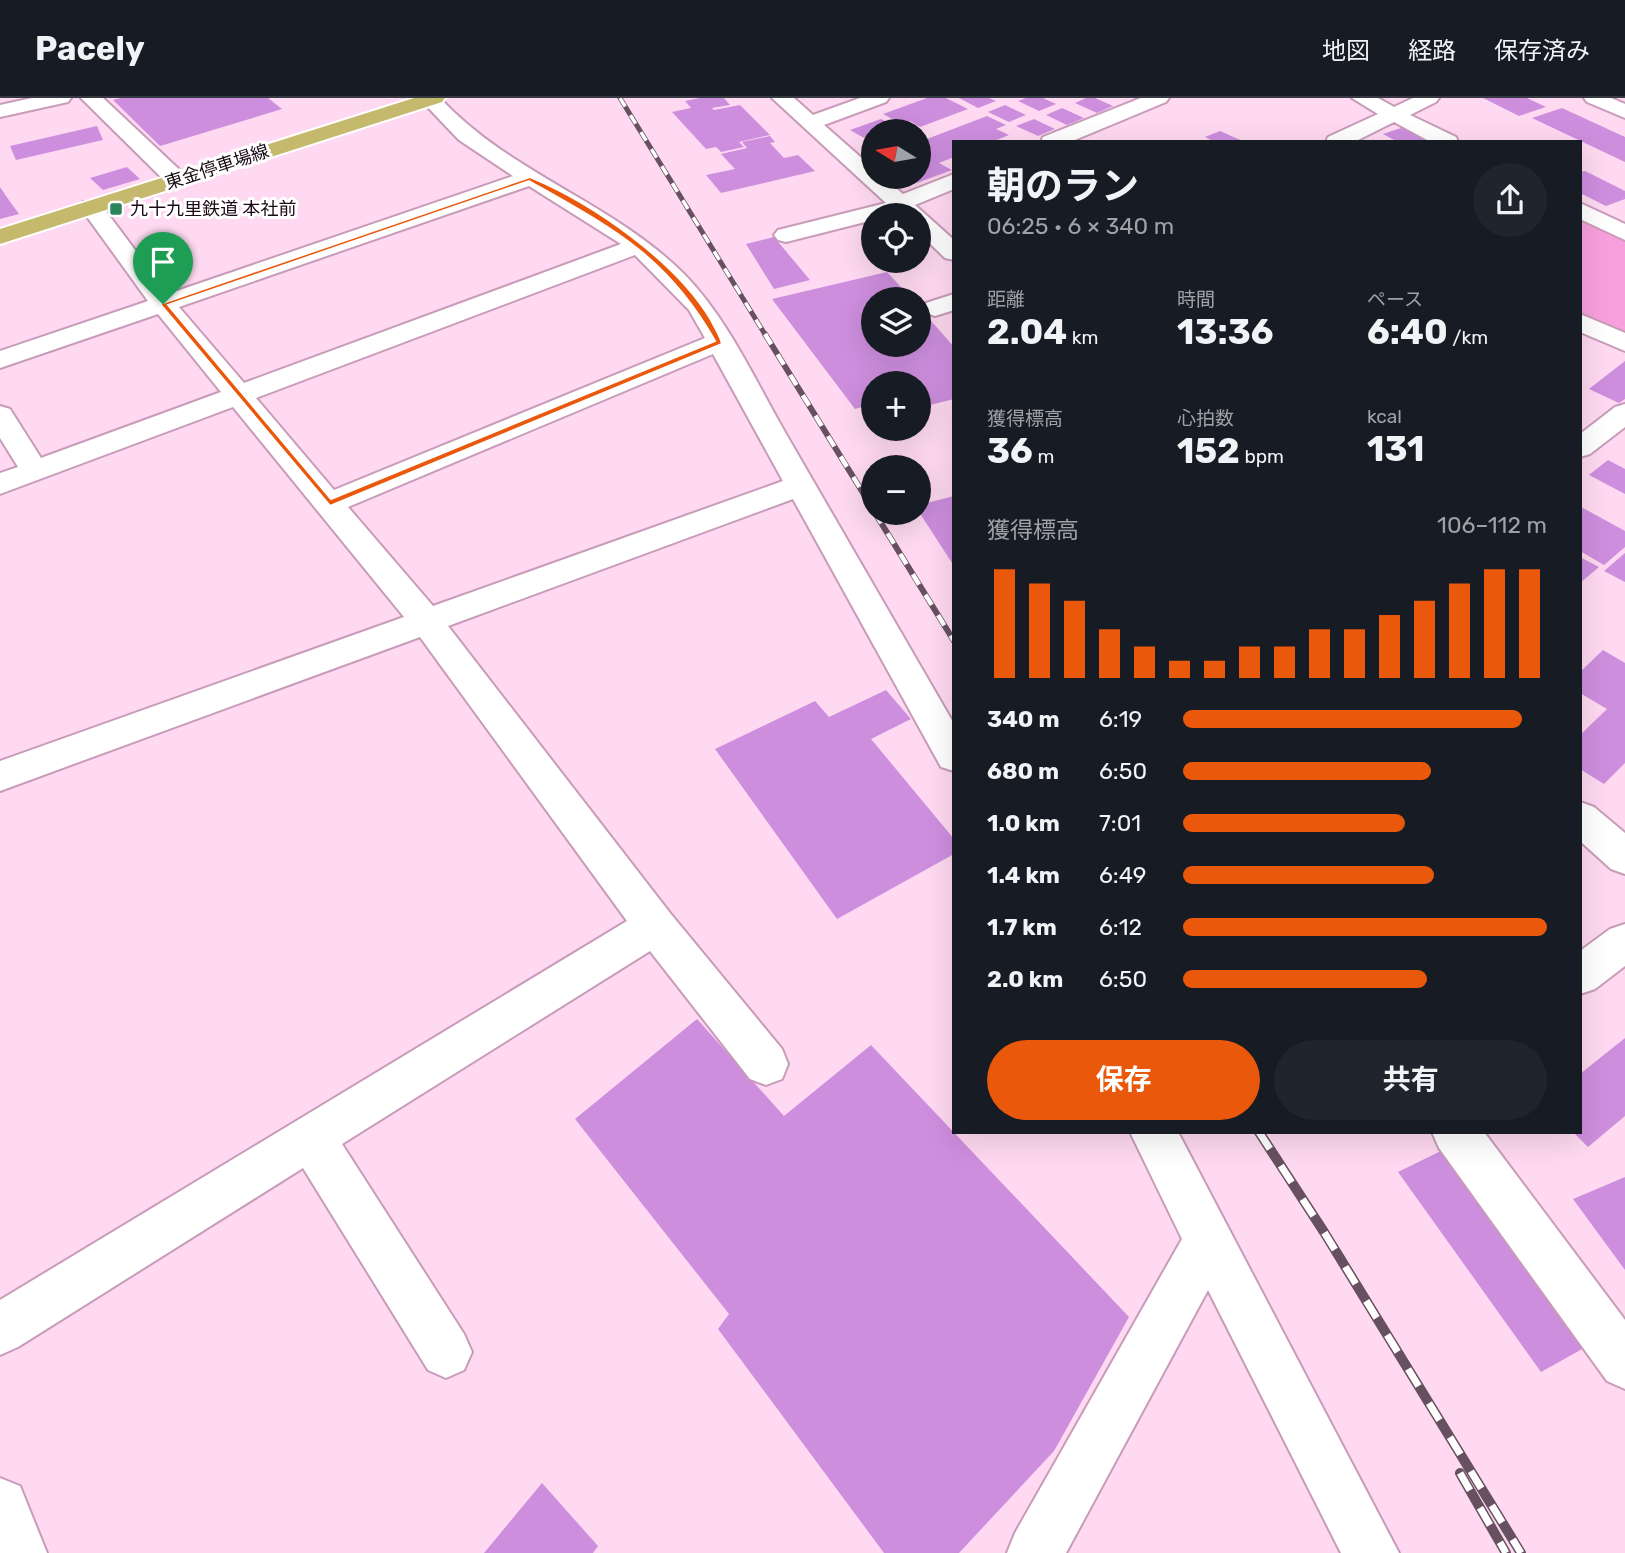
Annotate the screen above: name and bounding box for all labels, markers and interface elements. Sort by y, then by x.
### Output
text: Pacely [35,29,145,68]
text: 地図 [1322,37,1370,65]
text: 経路 [1408,37,1456,65]
text: 保存済み [1494,37,1590,65]
north arrow [861,119,931,189]
map controls [861,119,931,525]
street label: 東金停車場線 [162,140,272,194]
text: 朝のラン [987,163,1139,209]
button: share [1473,163,1547,237]
place label: 九十九里鉄道 本社前 [130,198,296,220]
marker: 九十九里鉄道 本社前 [108,201,124,217]
button: locate [861,203,931,273]
text: 06:25 · 6 × 340 m [987,212,1174,240]
pin [133,232,193,304]
icon: arrive [144,243,182,281]
button: layers [861,287,931,357]
text: 距離 [987,288,1025,311]
text: 時間 [1177,288,1215,311]
text: ペース [1367,288,1423,311]
text: 2.04 [987,311,1067,353]
text: 13:36 [1177,311,1274,353]
text: 6:40 [1367,311,1448,353]
text: km [1067,326,1099,349]
text: /km [1448,326,1488,349]
button: + [861,371,931,441]
text: kcal [1367,405,1402,428]
text: 獲得標高 [987,407,1063,430]
text: 心拍数 [1177,407,1234,430]
text: 131 [1367,428,1424,470]
text: 36 [987,430,1033,472]
text: 152 [1177,430,1240,472]
text: m [1033,445,1054,468]
text: bpm [1240,445,1284,468]
button: − [861,455,931,525]
text: 106–112 m [1437,511,1547,539]
text: 獲得標高 [987,516,1079,544]
text: 340 m [987,705,1059,733]
text: 6:19 [1099,705,1142,733]
text: 680 m [987,757,1059,785]
text: 6:50 [1099,757,1147,785]
text: 1.0 km [987,809,1060,837]
text: 7:01 [1099,809,1141,837]
text: 1.4 km [987,861,1060,889]
text: 6:49 [1099,861,1147,889]
text: 1.7 km [987,913,1057,941]
text: 6:12 [1099,913,1142,941]
text: 2.0 km [987,965,1063,993]
text: 6:50 [1099,965,1147,993]
button: 保存 [987,1040,1260,1120]
button: 共有 [1274,1040,1547,1120]

